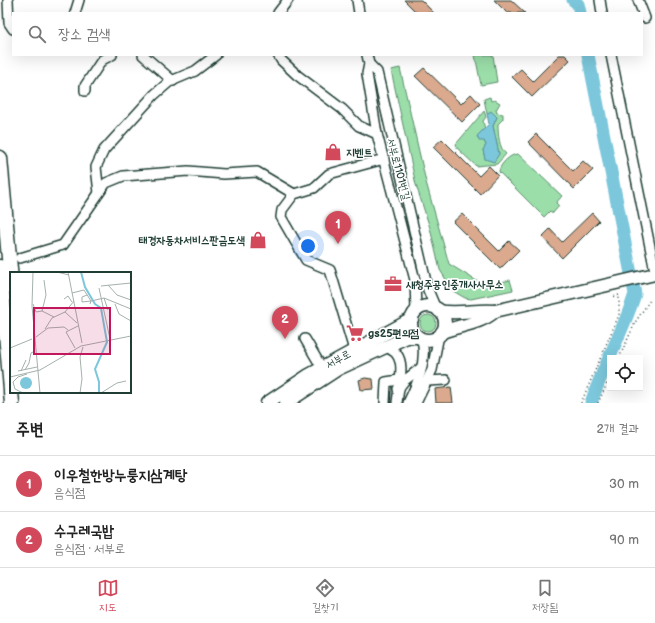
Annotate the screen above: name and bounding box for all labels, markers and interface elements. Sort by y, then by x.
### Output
search box [12,12,643,56]
icon: search [26,23,48,45]
text: 장소 검색 [58,25,110,44]
street label: 서부로1101번길 [384,137,413,202]
shop icon: 지벤트 [323,142,343,162]
place label: 지벤트 [346,146,373,159]
pin: 1 [325,211,351,244]
shop icon: 태경자동차서비스판금도색 [248,230,268,250]
place label: 태경자동차서비스판금도색 [139,234,245,247]
your location [298,236,318,256]
inset map [10,272,131,393]
office icon: 새청주공인중개사사무소 [383,274,403,294]
place label: 새청주공인중개사사무소 [405,278,504,291]
pin: 2 [272,306,298,339]
supermarket icon: gs25편의점 [345,323,365,343]
place label: gs25편의점 [368,327,419,340]
street label: 서부로 [323,347,353,372]
map controls [607,355,643,391]
button: locate [607,355,643,391]
text: 주변 [16,420,43,440]
text: 2개 결과 [596,421,639,437]
text: 이우철한방누룽지삼계탕 [54,466,187,485]
text: 1 [26,476,32,492]
text: 30 m [609,476,639,492]
text: 음식점 [54,485,85,501]
text: 수구레국밥 [54,522,114,541]
text: 2 [25,532,33,548]
text: 90 m [610,532,639,548]
text: 음식점 · 서부로 [54,541,125,557]
tab: 지도 [97,577,119,615]
tab: 길찾기 [312,577,338,615]
tab: 저장됨 [532,577,558,615]

